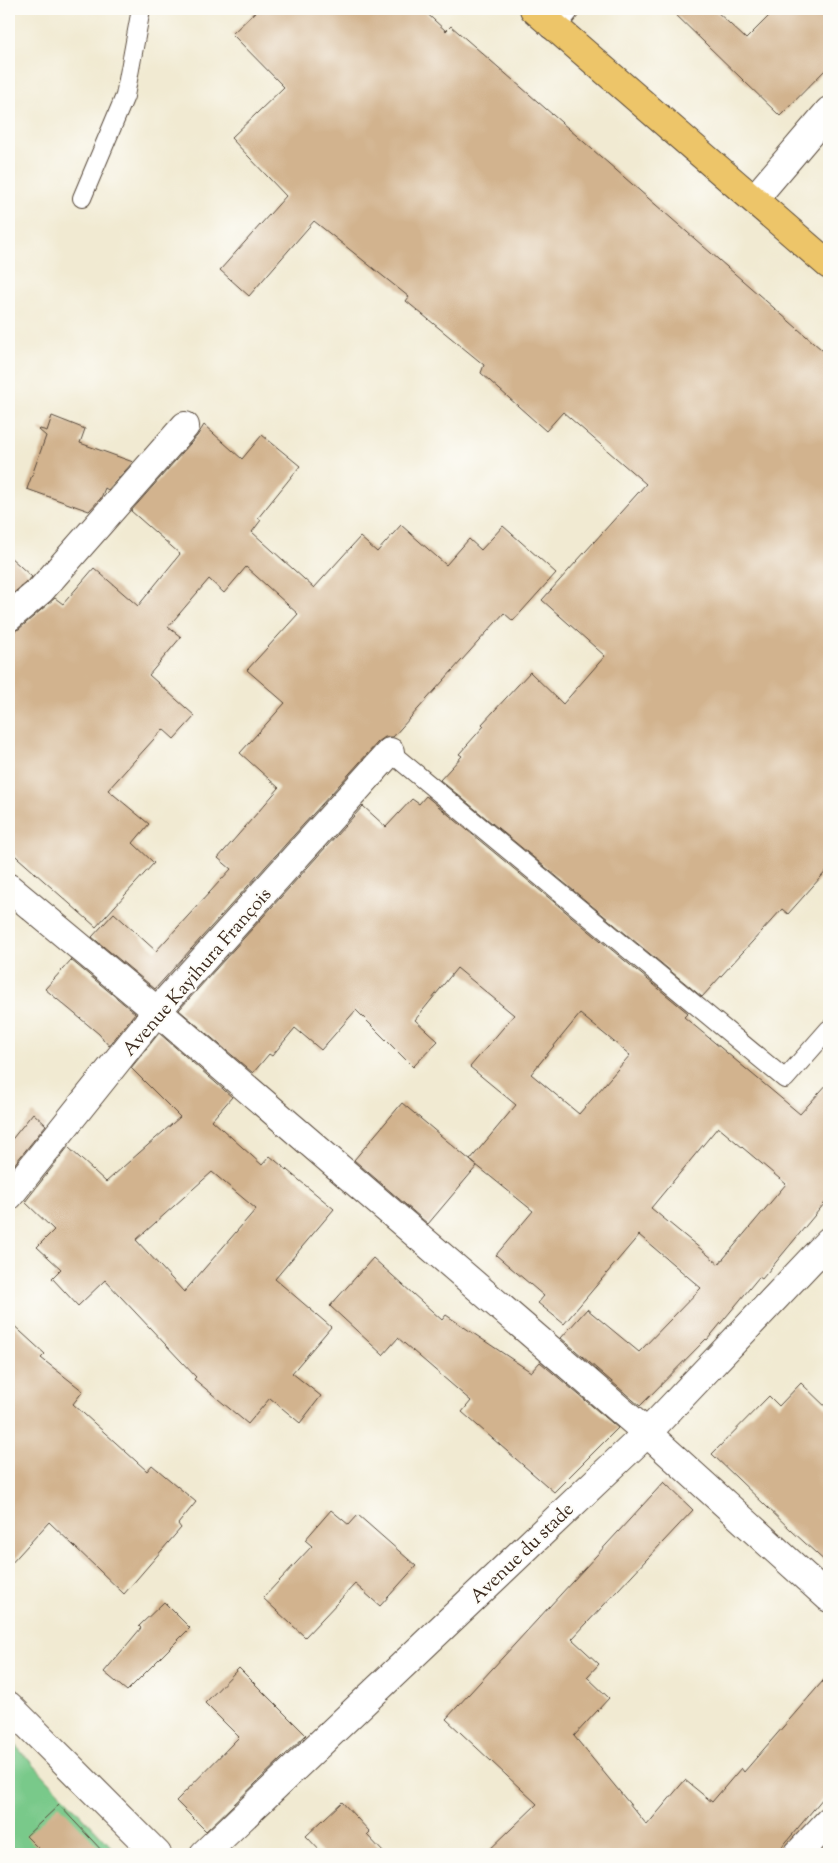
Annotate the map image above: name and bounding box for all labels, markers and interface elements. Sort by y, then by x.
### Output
street label: Avenue Kayihura François [117,882,279,1063]
street label: Avenue du stade [465,1497,581,1610]

